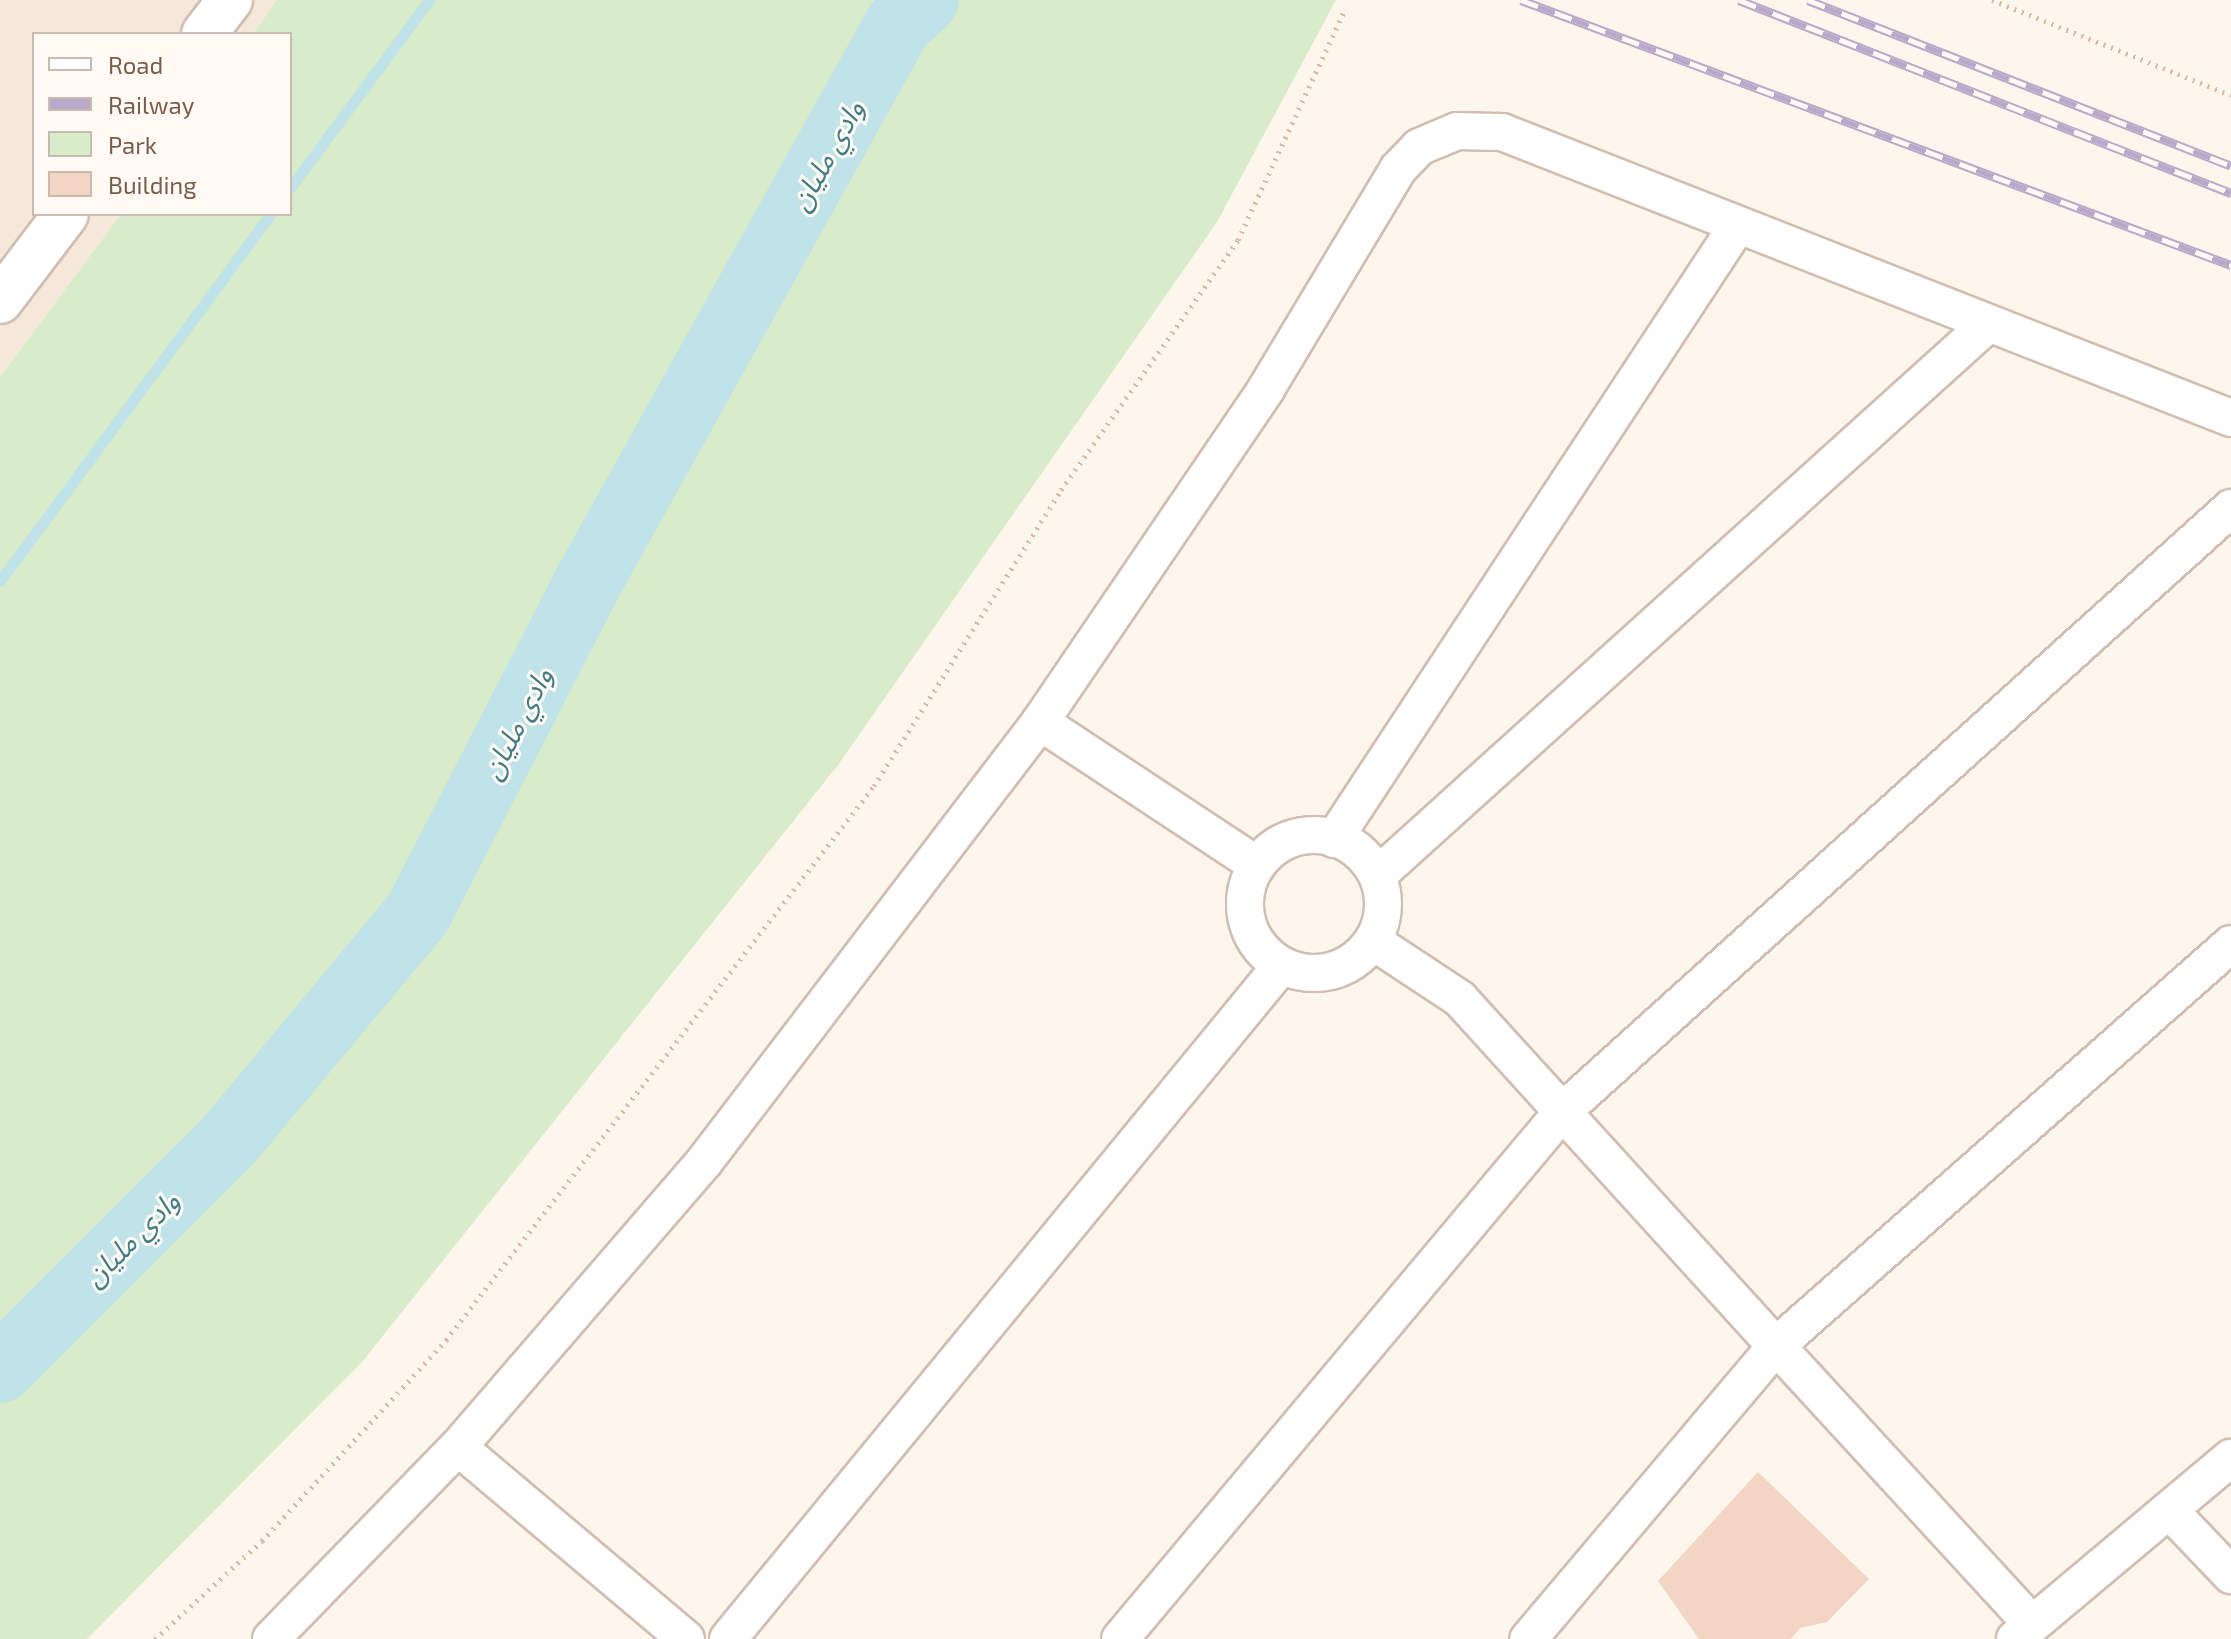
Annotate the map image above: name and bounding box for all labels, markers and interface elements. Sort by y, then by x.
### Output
legend [32,32,292,216]
text: Road [108,50,163,79]
text: Railway [108,90,194,119]
water label: وادي مليان [782,94,870,216]
text: Park [108,130,157,159]
text: Building [108,170,197,199]
water label: وادي مليان [474,661,558,785]
water label: وادي مليان [76,1183,186,1293]

